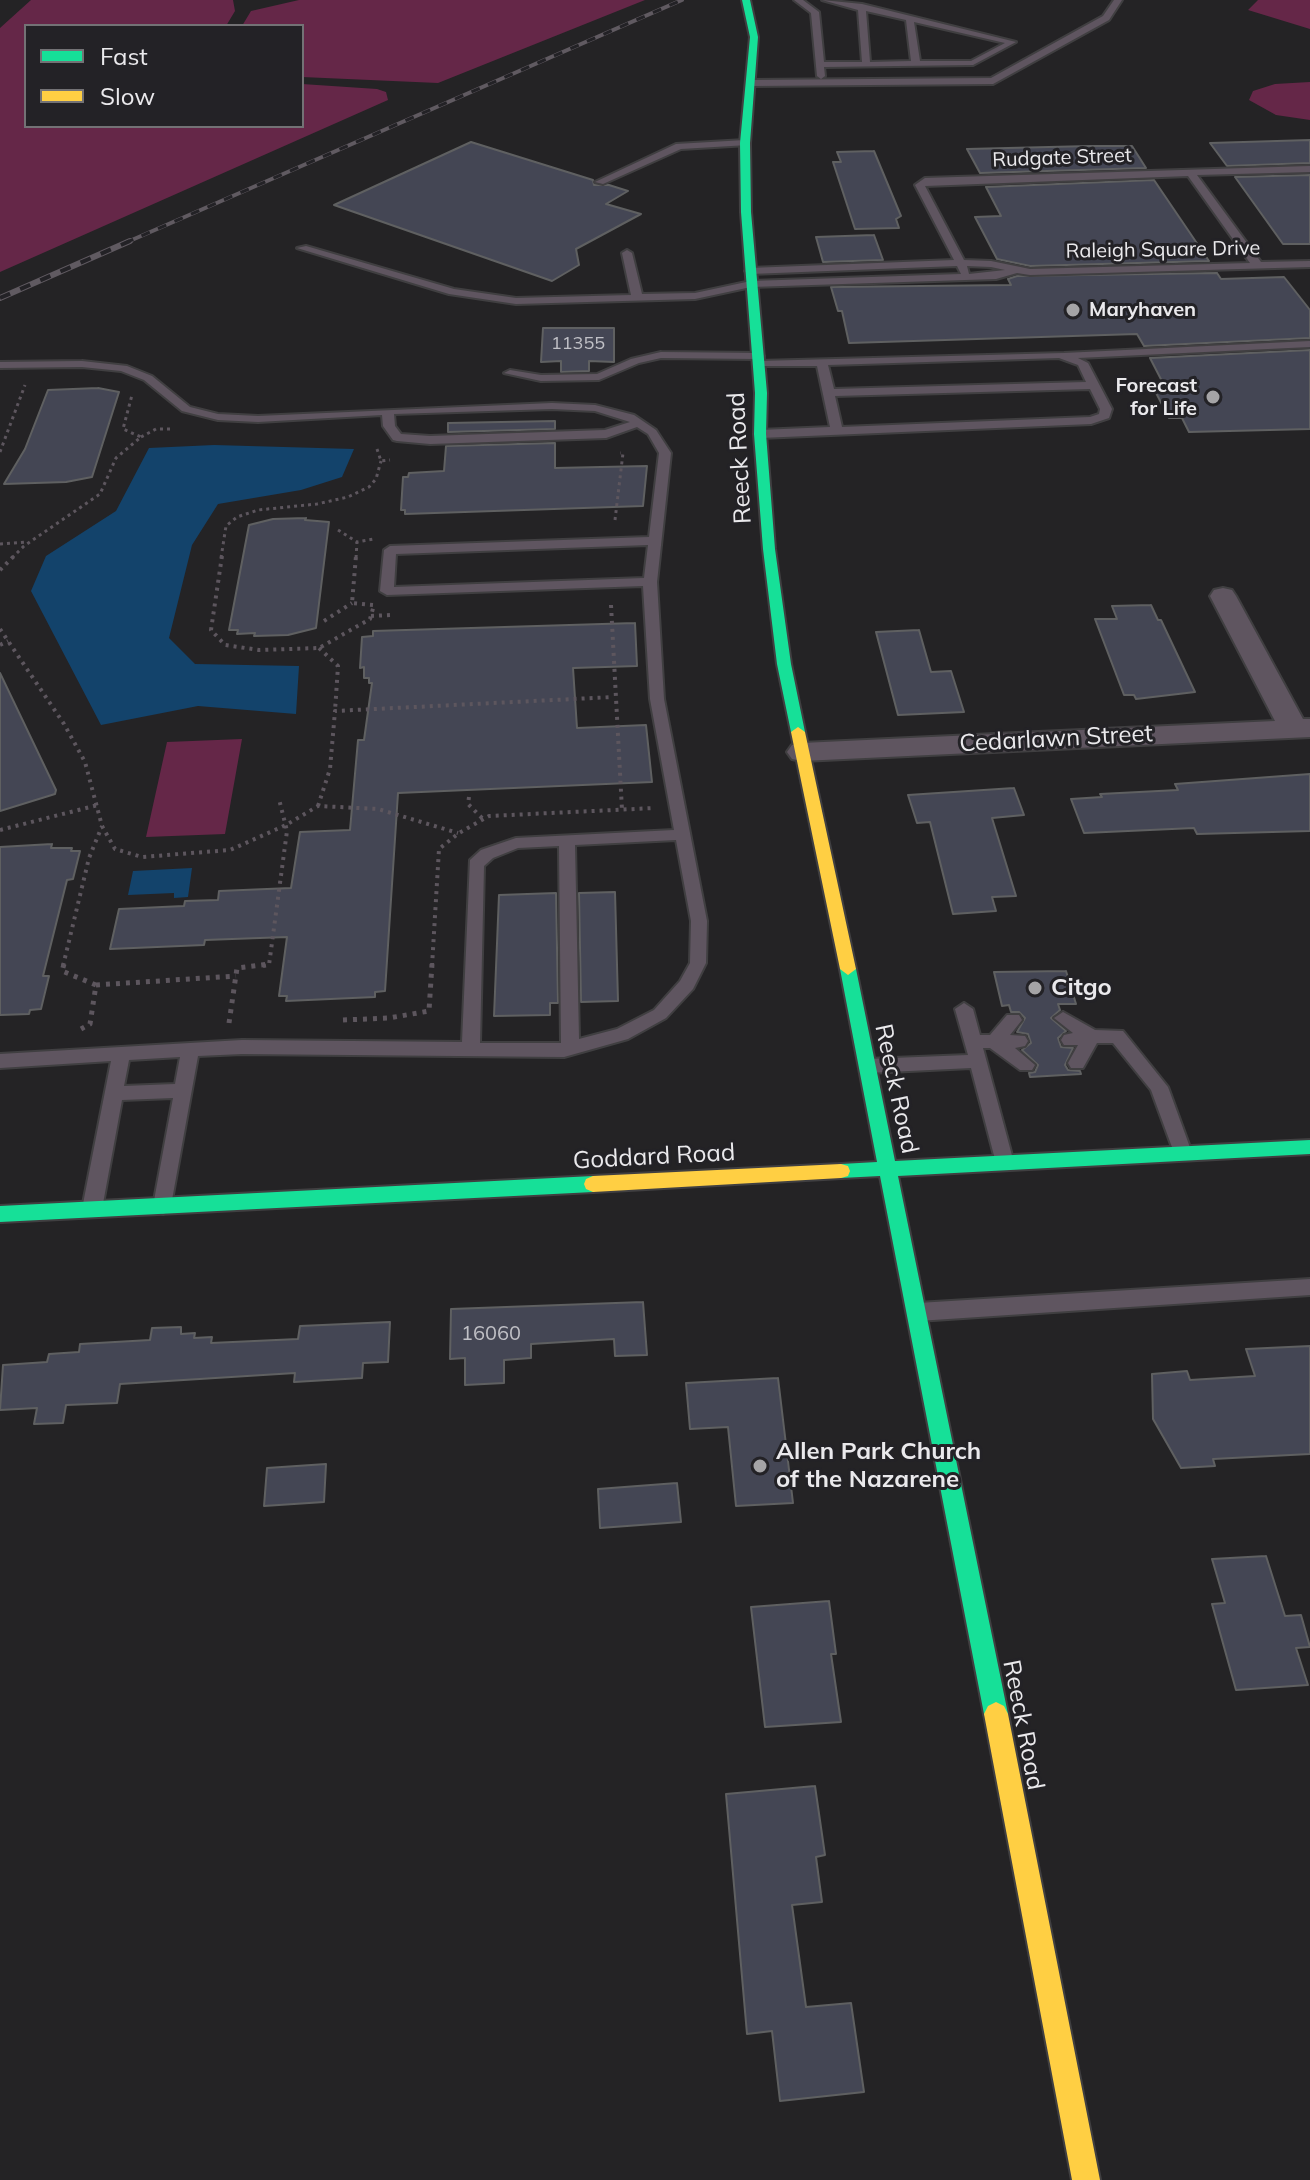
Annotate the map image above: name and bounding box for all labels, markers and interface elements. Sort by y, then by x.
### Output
legend [24,24,304,128]
text: Fast [100,41,148,71]
text: Slow [100,81,155,111]
street label: Rudgate Street [992,144,1132,172]
street label: Raleigh Square Drive [1065,236,1261,264]
place label: Maryhaven [1089,298,1196,322]
marker: Maryhaven [1064,301,1082,319]
house number: 11355 [551,333,605,355]
place label: Forecast for Life [1116,374,1197,421]
marker: Forecast for Life [1204,388,1222,406]
street label: Reeck Road [722,391,758,525]
street label: Cedarlawn Street [959,720,1153,758]
place label: Citgo [1051,974,1112,1002]
marker: Citgo [1026,979,1044,997]
street label: Reeck Road [868,1022,924,1156]
street label: Goddard Road [572,1138,736,1176]
house number: 16060 [461,1322,521,1346]
place label: Allen Park Church of the Nazarene [776,1438,981,1494]
marker: Allen Park Church of the Nazarene [751,1457,769,1475]
street label: Reeck Road [996,1658,1050,1792]

